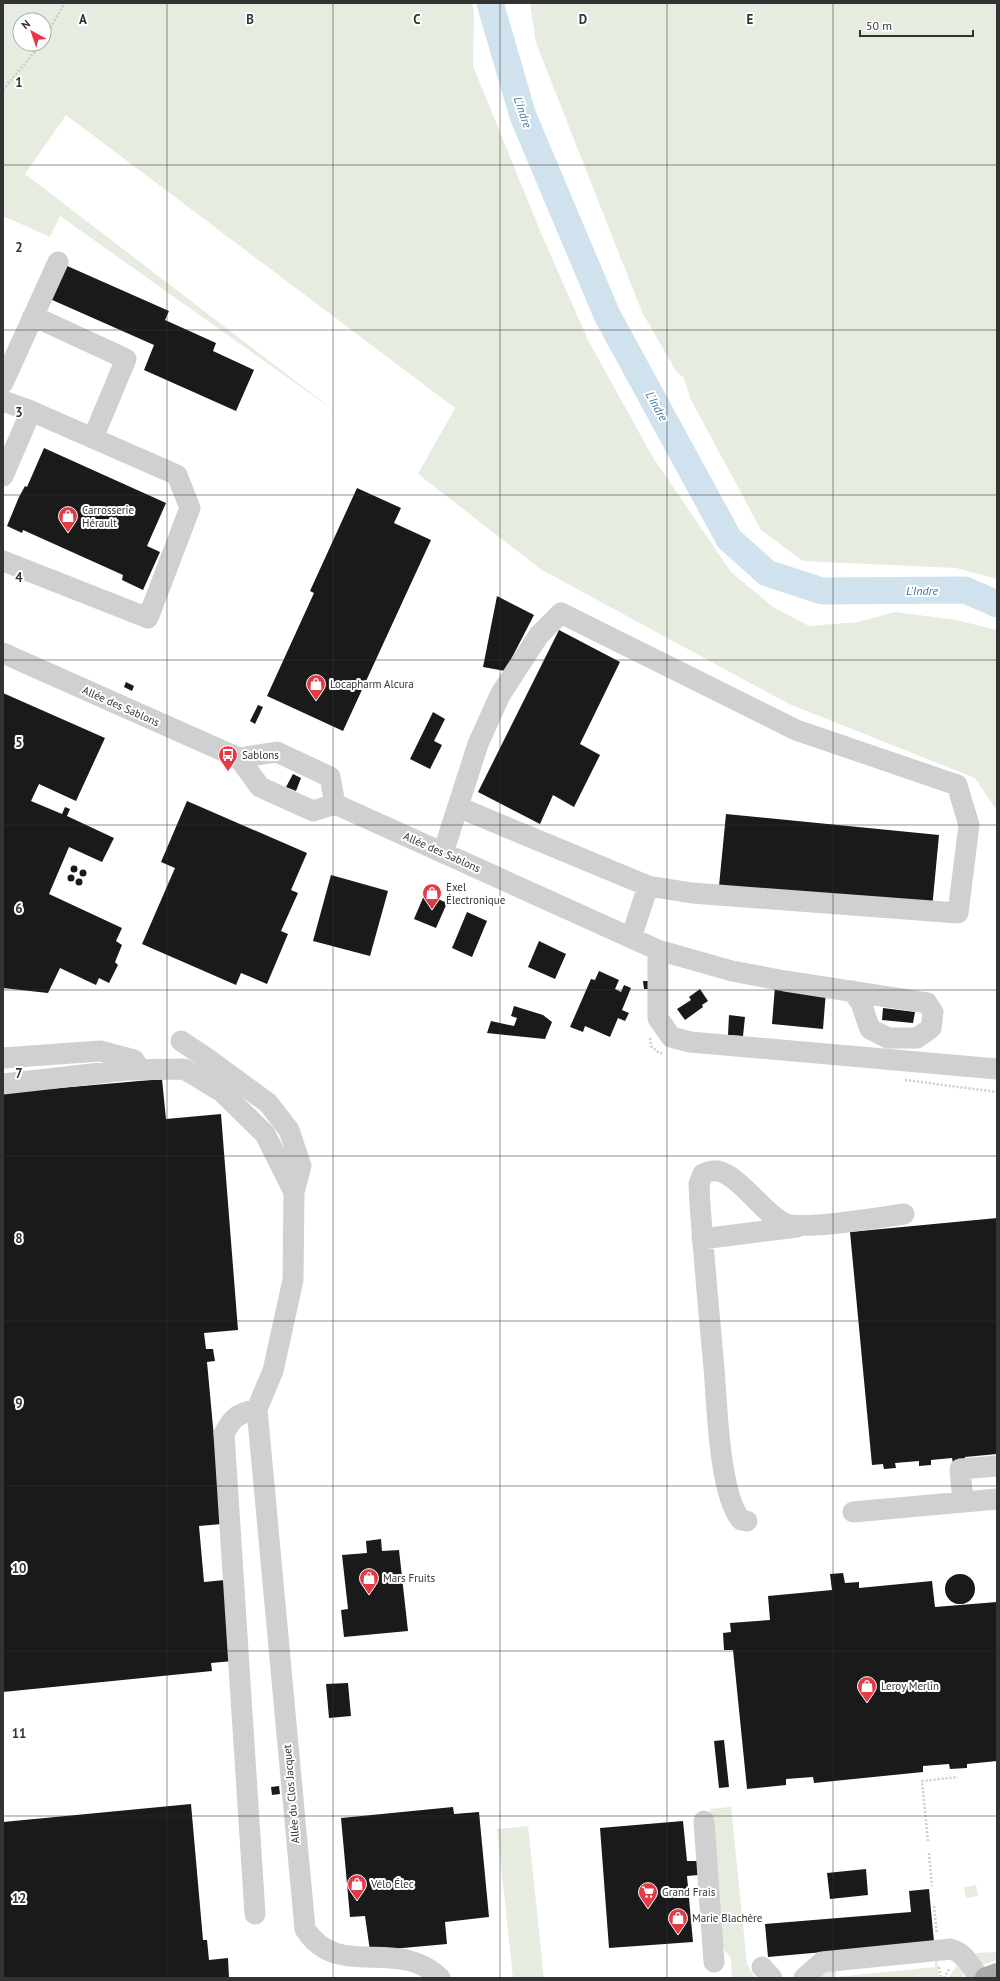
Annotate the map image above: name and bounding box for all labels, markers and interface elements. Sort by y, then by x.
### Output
text: A [79,11,87,28]
text: B [246,11,254,28]
text: C [413,11,421,28]
text: D [579,11,587,28]
text: E [747,11,754,28]
north arrow [12,12,52,52]
scale bar [860,12,973,38]
text: N [18,17,33,32]
text: 50 m [866,18,892,33]
text: 1 [15,74,23,91]
water label: L'Indre [511,94,535,130]
text: 2 [15,239,23,256]
water label: L'Indre [643,388,672,424]
text: 3 [15,404,23,421]
place label: Carrosserie Hérault [82,503,134,530]
shop icon: Carrosserie Hérault [57,505,79,533]
text: 4 [15,569,23,586]
water label: L'Indre [906,583,938,598]
shop icon: Locapharm Alcura [305,673,327,701]
place label: Locapharm Alcura [330,677,414,691]
street label: Allée des Sablons [80,683,162,729]
text: 5 [15,734,23,751]
bus stop icon: Sablons [217,744,239,772]
place label: Sablons [242,748,279,762]
street label: Allée des Sablons [401,829,483,875]
place label: Exel Électronique [446,880,506,907]
shop icon: Exel Électronique [421,882,443,910]
text: 6 [15,900,23,917]
text: 7 [15,1065,23,1082]
text: 8 [15,1230,23,1247]
text: 9 [15,1395,23,1412]
text: 10 [12,1560,26,1577]
shop icon: Mars Fruits [358,1567,380,1595]
place label: Mars Fruits [383,1571,435,1585]
shop icon: Leroy Merlin [856,1675,878,1703]
place label: Leroy Merlin [881,1679,939,1693]
text: 11 [12,1725,26,1742]
street label: Allée du Clos Jacquet [280,1744,302,1844]
shop icon: Vélo Élec [346,1873,368,1901]
place label: Vélo Élec [370,1877,414,1891]
supermarket icon: Grand Frais [637,1881,659,1909]
place label: Grand Frais [662,1885,716,1899]
text: 12 [12,1890,26,1907]
shop icon: Marie Blachère [667,1907,689,1935]
place label: Marie Blachère [692,1911,763,1925]

